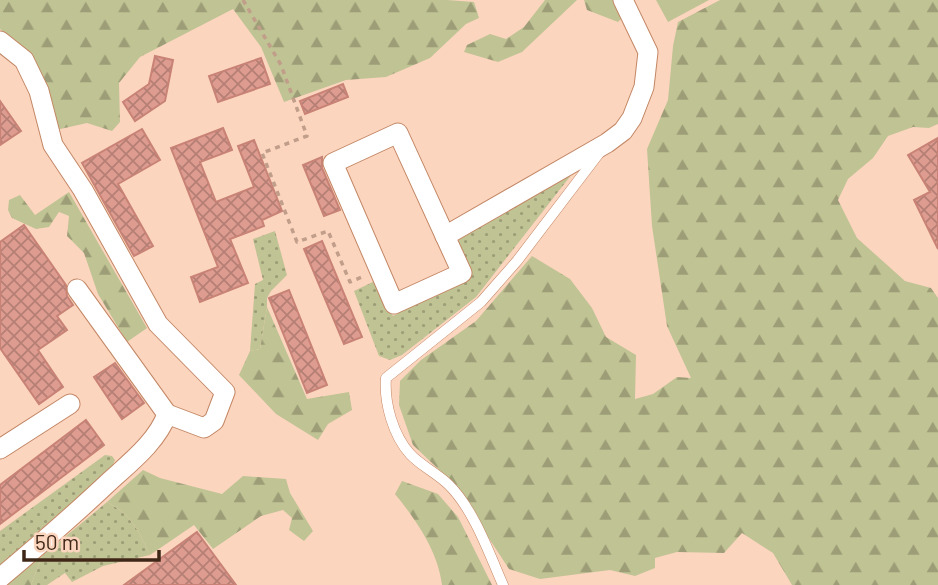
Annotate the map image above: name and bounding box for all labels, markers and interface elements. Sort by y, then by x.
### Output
scale bar [24,518,159,562]
text: 50 m [35,529,79,554]

